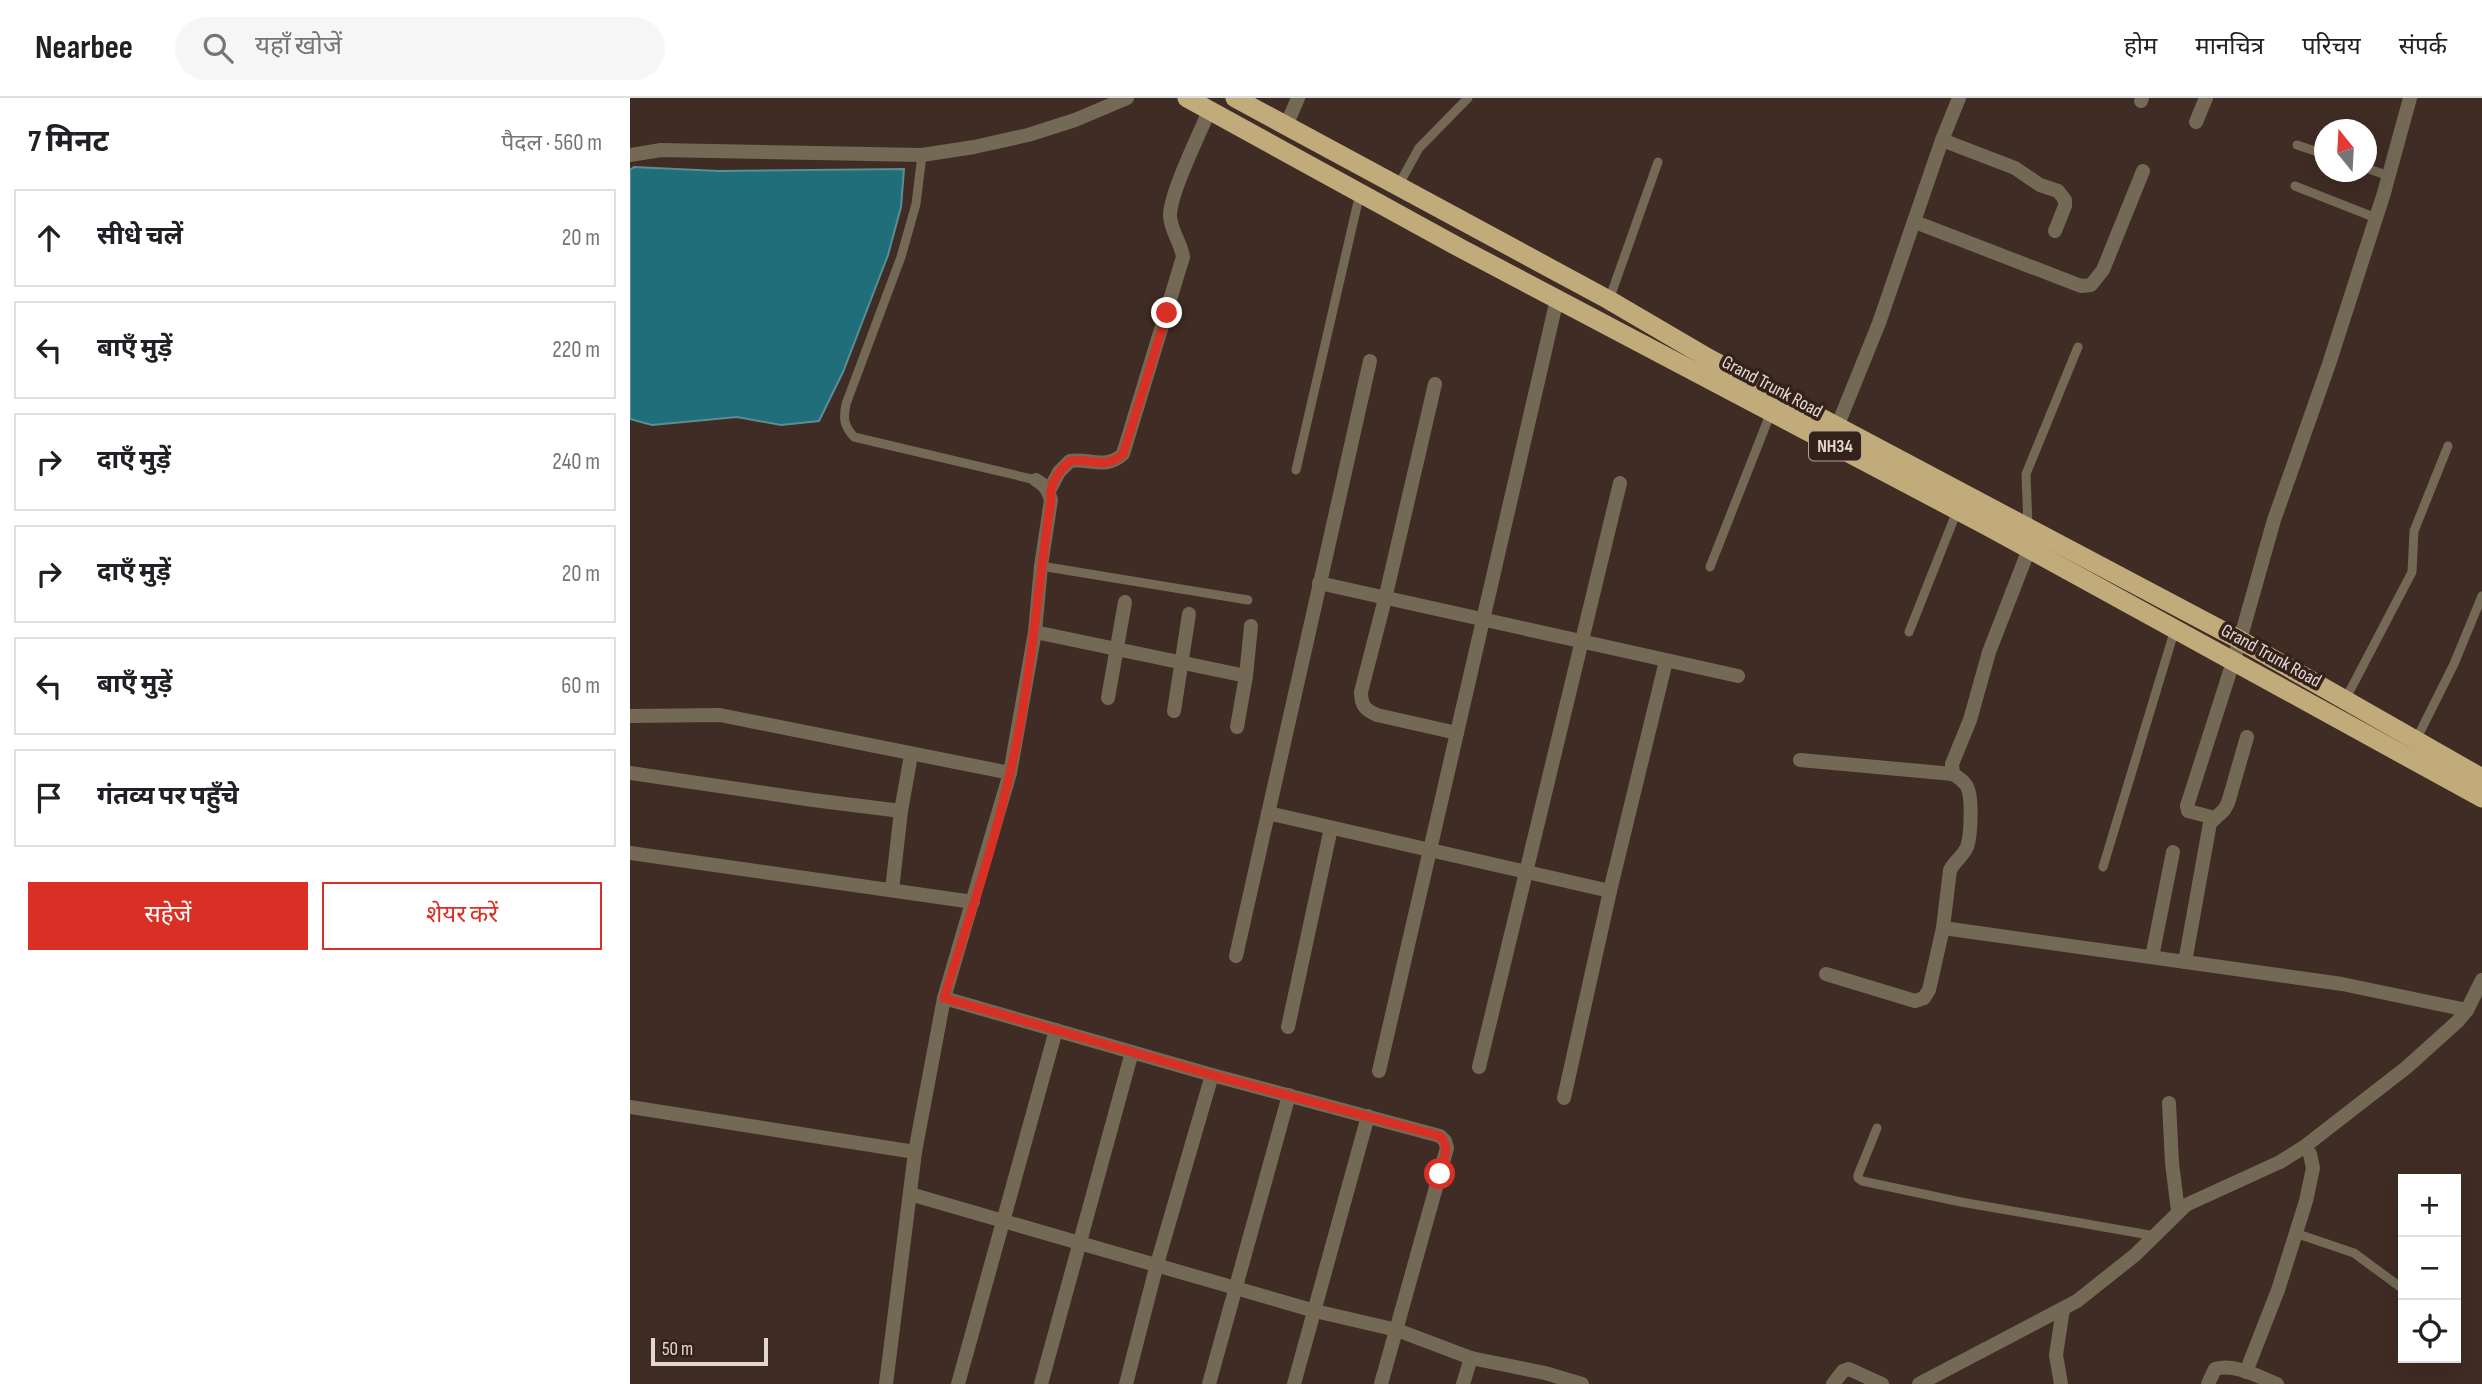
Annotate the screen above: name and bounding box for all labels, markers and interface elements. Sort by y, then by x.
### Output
search box [175,17,665,80]
text: Nearbee [35,28,133,68]
icon: search [199,29,237,67]
text: यहाँ खोजें [255,31,342,62]
text: होम [2124,32,2157,61]
text: मानचित्र [2195,32,2264,61]
text: परिचय [2302,32,2361,61]
text: संपर्क [2399,32,2447,61]
north arrow [2314,119,2377,182]
text: 7 मिनट [28,124,109,160]
text: पैदल · 560 m [501,129,602,157]
icon: ahead [30,219,68,257]
text: सीधे चलें [97,221,183,252]
text: 20 m [562,224,600,252]
route end [1151,297,1182,328]
icon: left [30,331,68,369]
text: बाएँ मुड़ें [97,333,172,364]
text: 220 m [552,336,600,364]
street label: Grand Trunk Road [1718,351,1826,423]
road number: NH34 [1809,432,1861,460]
icon: right [30,443,68,481]
text: दाएँ मुड़ें [97,445,171,476]
text: 240 m [552,448,600,476]
icon: right [30,555,68,593]
text: दाएँ मुड़ें [97,557,171,588]
text: 20 m [562,560,600,588]
street label: Grand Trunk Road [2217,619,2325,693]
icon: left [30,667,68,705]
text: बाएँ मुड़ें [97,669,172,700]
text: 60 m [561,672,600,700]
icon: arrive [30,779,68,817]
text: गंतव्य पर पहुँचे [97,781,239,812]
button: सहेजें [28,882,308,950]
button: शेयर करें [322,882,602,950]
route start [1424,1158,1455,1189]
map controls [2398,1174,2461,1363]
button: + [2398,1174,2461,1237]
button: − [2398,1237,2461,1300]
button: locate [2398,1300,2461,1363]
scale bar [651,1335,768,1367]
text: 50 m [662,1338,693,1361]

